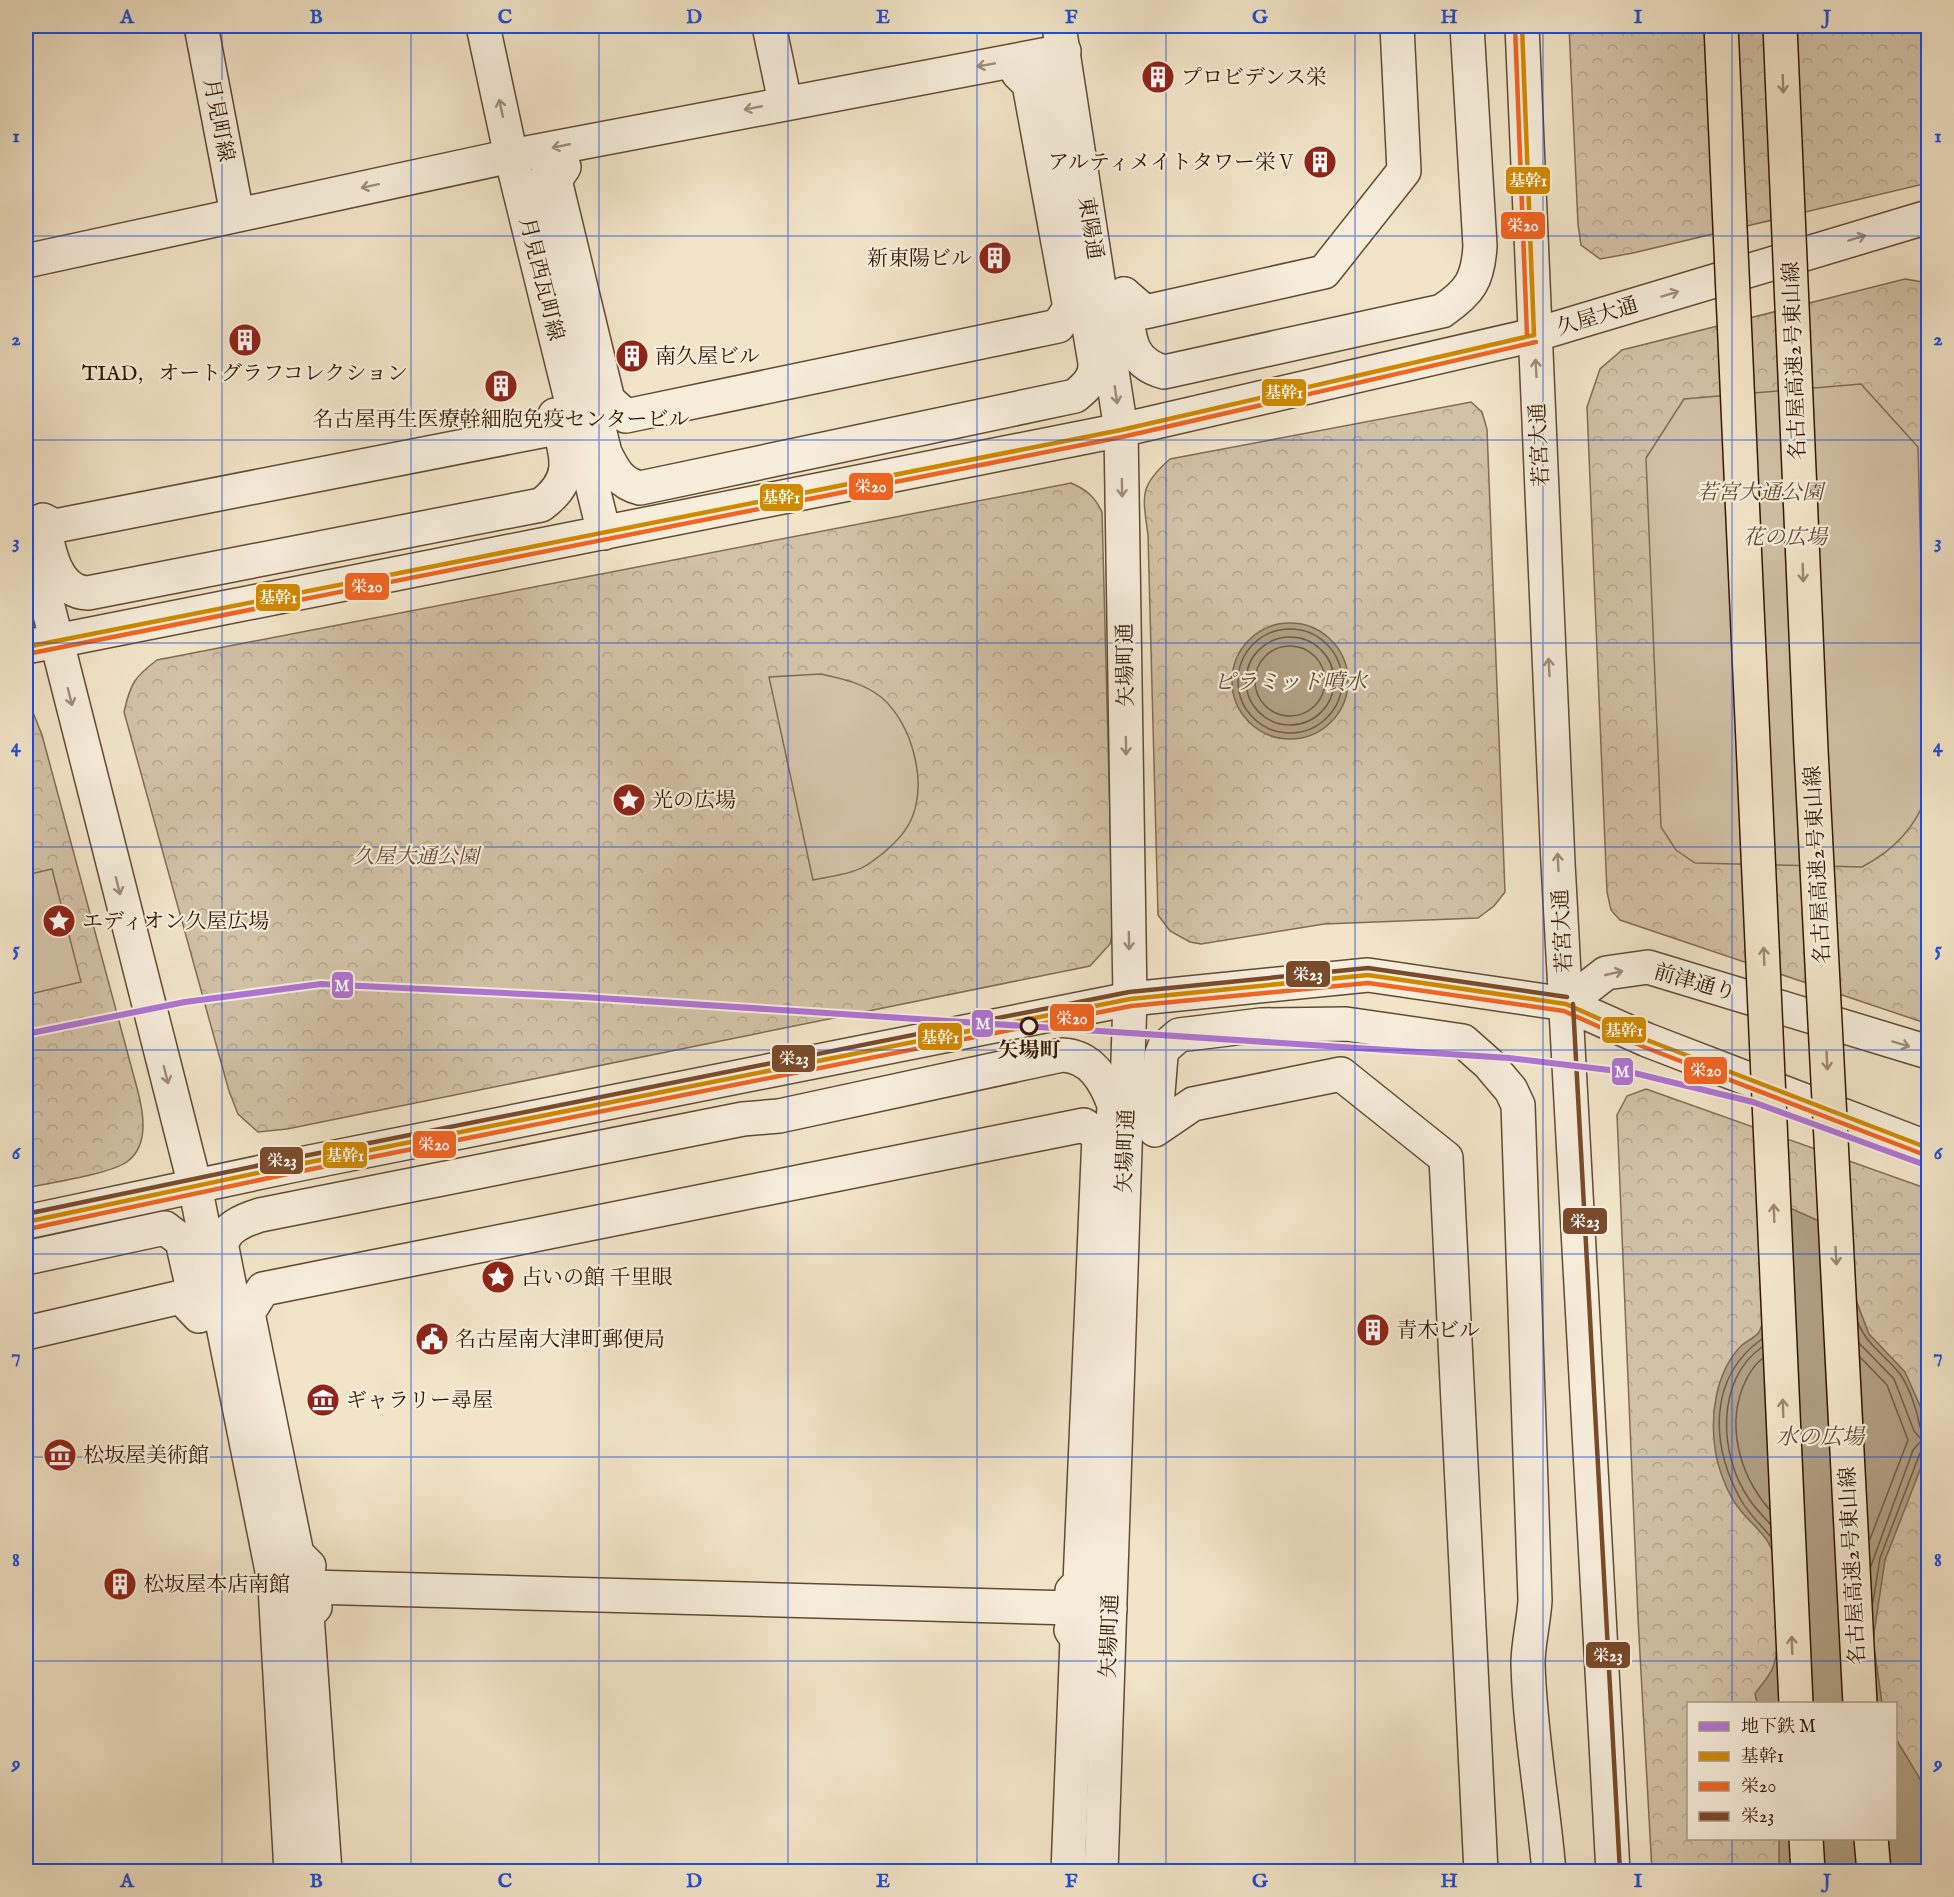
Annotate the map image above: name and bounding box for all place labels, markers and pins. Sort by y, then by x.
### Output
building icon: プロビデンス栄 [1140,59,1176,95]
place label: プロビデンス栄 [1181,65,1327,92]
building icon: アルティメイトタワー栄Ⅴ [1302,144,1338,180]
place label: アルティメイトタワー栄Ⅴ [1048,150,1297,177]
building icon: 新東陽ビル [977,240,1013,276]
place label: 新東陽ビル [867,246,972,273]
building icon: TIAD，オートグラフコレクション [227,322,263,358]
building icon: 南久屋ビル [614,338,650,374]
place label: 南久屋ビル [655,344,760,371]
place label: TIAD，オートグラフコレクション [82,361,408,388]
building icon: 名古屋再生医療幹細胞免疫センタービル [483,368,519,404]
place label: 名古屋再生医療幹細胞免疫センタービル [312,407,690,434]
place icon: 光の広場 [611,782,647,818]
place label: 光の広場 [652,788,736,815]
place icon: エディオン久屋広場 [41,903,77,939]
place label: エディオン久屋広場 [82,909,269,936]
marker: 矢場町 [1020,1017,1038,1035]
place label: 矢場町 [998,1038,1061,1065]
place icon: 占いの館 千里眼 [480,1259,516,1295]
place label: 占いの館 千里眼 [521,1265,673,1292]
building icon: 青木ビル [1355,1312,1391,1348]
place label: 青木ビル [1396,1318,1480,1345]
public building icon: 名古屋南大津町郵便局 [414,1321,450,1357]
place label: 名古屋南大津町郵便局 [455,1327,665,1354]
museum icon: ギャラリー尋屋 [305,1382,341,1418]
place label: ギャラリー尋屋 [346,1388,493,1415]
museum icon: 松坂屋美術館 [42,1437,78,1473]
place label: 松坂屋美術館 [83,1443,209,1470]
building icon: 松坂屋本店南館 [102,1566,138,1602]
place label: 松坂屋本店南館 [143,1572,290,1599]

